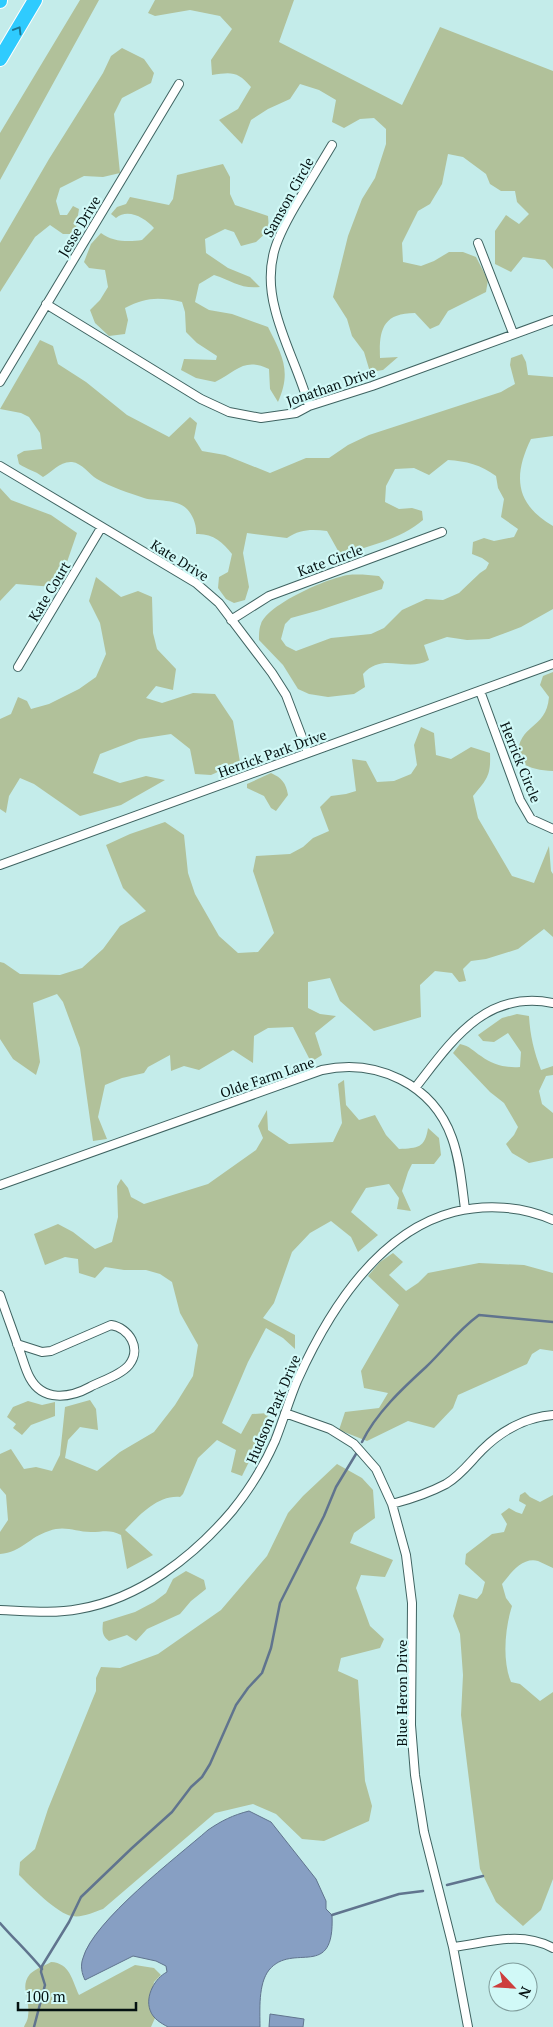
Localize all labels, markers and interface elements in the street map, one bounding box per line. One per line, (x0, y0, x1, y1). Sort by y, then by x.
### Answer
one-way arrow (11, 26, 21, 35)
street label: Samson Circle (258, 154, 318, 240)
street label: Jesse Drive (53, 192, 105, 260)
street label: Jonathan Drive (284, 362, 378, 410)
street label: Kate Drive (147, 535, 213, 585)
street label: Kate Circle (295, 539, 365, 581)
street label: Kate Court (24, 557, 75, 625)
street label: Herrick Circle (496, 719, 546, 805)
street label: Herrick Park Drive (215, 725, 329, 781)
street label: Olde Farm Lane (217, 1052, 317, 1102)
street label: Hudson Park Drive (242, 1352, 304, 1466)
street label: Blue Heron Drive (392, 1640, 411, 1746)
north arrow (488, 1962, 538, 2012)
scale bar (18, 1980, 135, 2012)
text: N (514, 1984, 536, 2002)
text: 100 m (25, 1986, 66, 2006)

